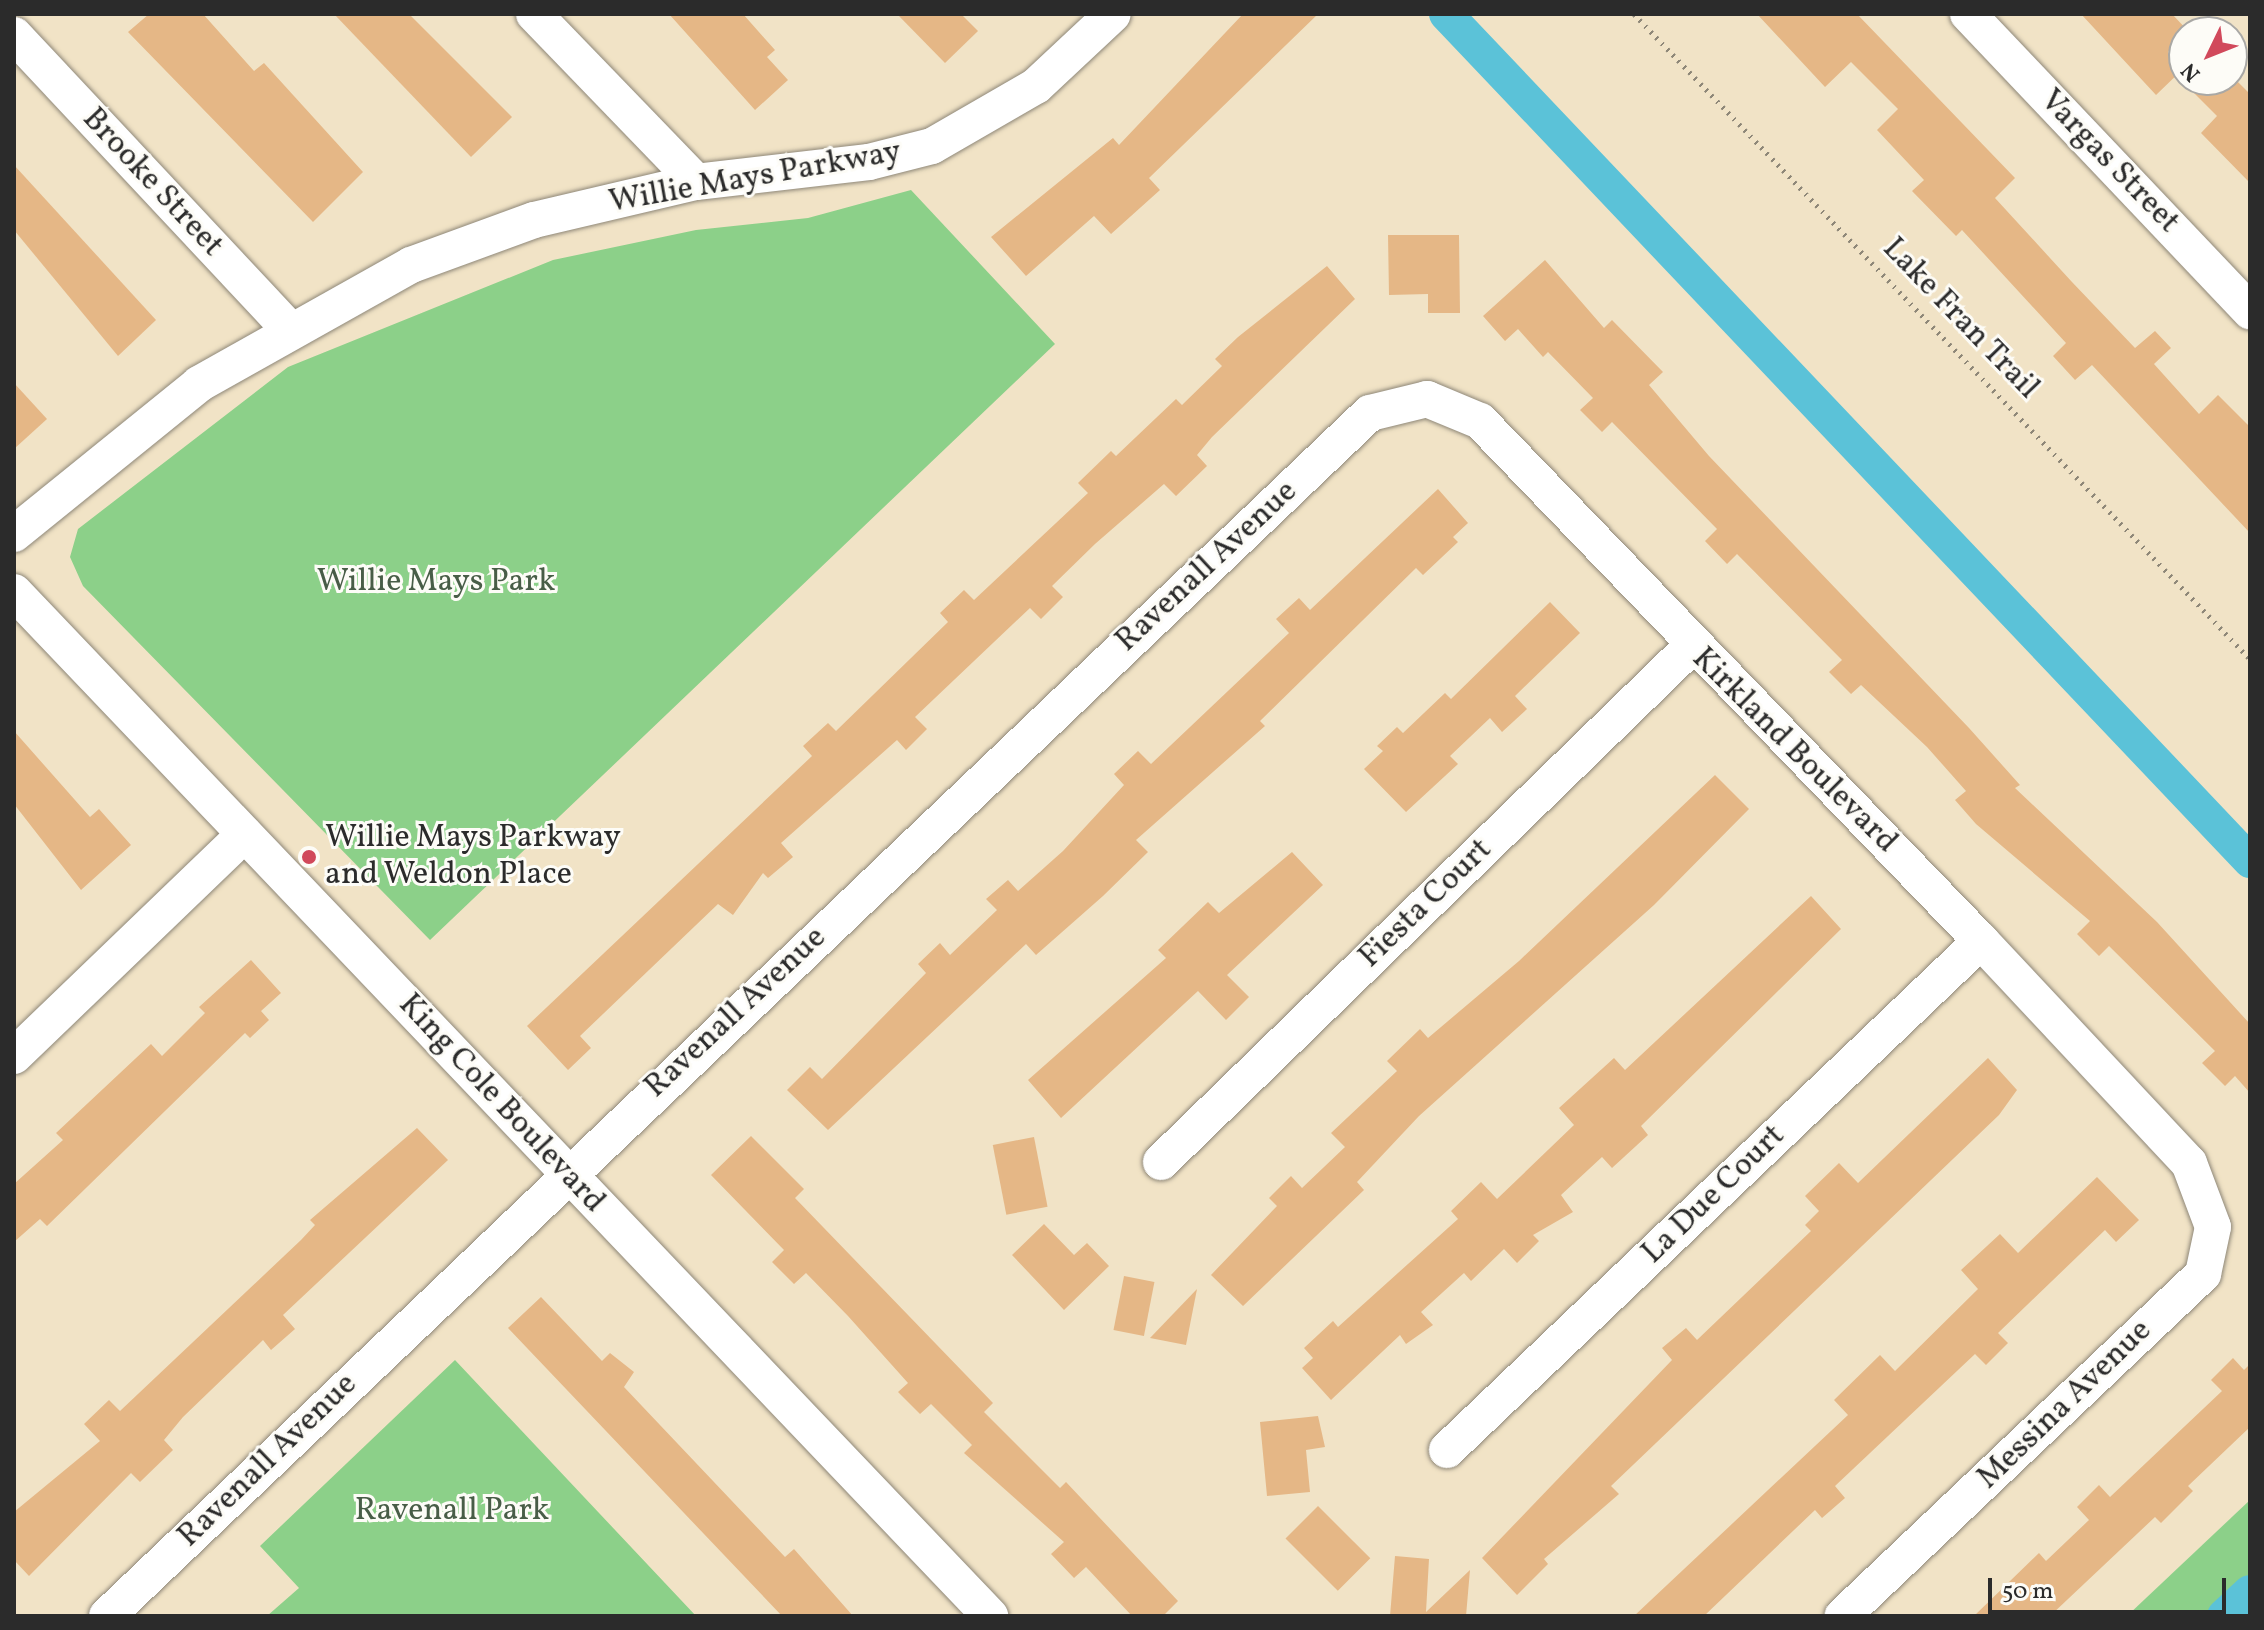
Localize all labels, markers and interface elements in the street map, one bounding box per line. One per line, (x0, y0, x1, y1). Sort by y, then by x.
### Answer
north arrow (2168, 16, 2248, 96)
text: N (2175, 55, 2208, 88)
street label: Vargas Street (2031, 82, 2187, 242)
street label: Brooke Street (73, 101, 231, 265)
street label: Willie Mays Parkway (606, 133, 904, 223)
street label: Lake Fran Trail (1873, 230, 2047, 408)
street label: Ravenall Avenue (1108, 473, 1306, 661)
park label: Willie Mays Park (317, 563, 555, 601)
street label: Kirkland Boulevard (1683, 640, 1905, 862)
place label: Willie Mays Parkway and Weldon Place (325, 820, 621, 895)
street label: Fiesta Court (1352, 831, 1500, 977)
marker: Willie Mays Parkway and Weldon Place (300, 848, 318, 866)
street label: Ravenall Avenue (637, 919, 835, 1107)
street label: King Cole Boulevard (390, 986, 612, 1222)
street label: La Due Court (1635, 1117, 1793, 1273)
street label: Messina Avenue (1970, 1312, 2160, 1498)
street label: Ravenall Avenue (171, 1366, 365, 1556)
park label: Ravenall Park (355, 1492, 549, 1530)
scale bar (1992, 1562, 2230, 1612)
text: 50 m (2002, 1575, 2054, 1609)

